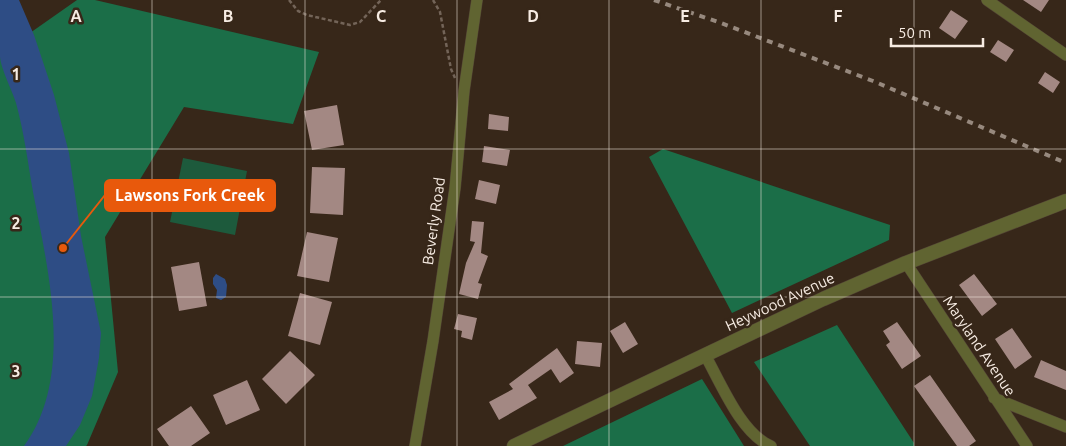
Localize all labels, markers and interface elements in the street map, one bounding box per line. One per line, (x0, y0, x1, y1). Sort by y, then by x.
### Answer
text: A (70, 7, 82, 25)
text: B (223, 7, 233, 25)
text: C (376, 7, 386, 25)
text: D (527, 7, 539, 25)
text: E (680, 7, 690, 25)
text: F (834, 7, 843, 25)
scale bar (891, 15, 984, 47)
text: 50 m (898, 24, 931, 41)
text: 1 (11, 65, 21, 83)
street label: Beverly Road (419, 176, 448, 266)
callout: Lawsons Fork Creek (105, 180, 275, 211)
text: Lawsons Fork Creek (115, 186, 265, 204)
text: 2 (11, 214, 21, 232)
street label: Heywood Avenue (723, 269, 837, 334)
street label: Maryland Avenue (940, 292, 1019, 399)
text: 3 (11, 362, 21, 380)

